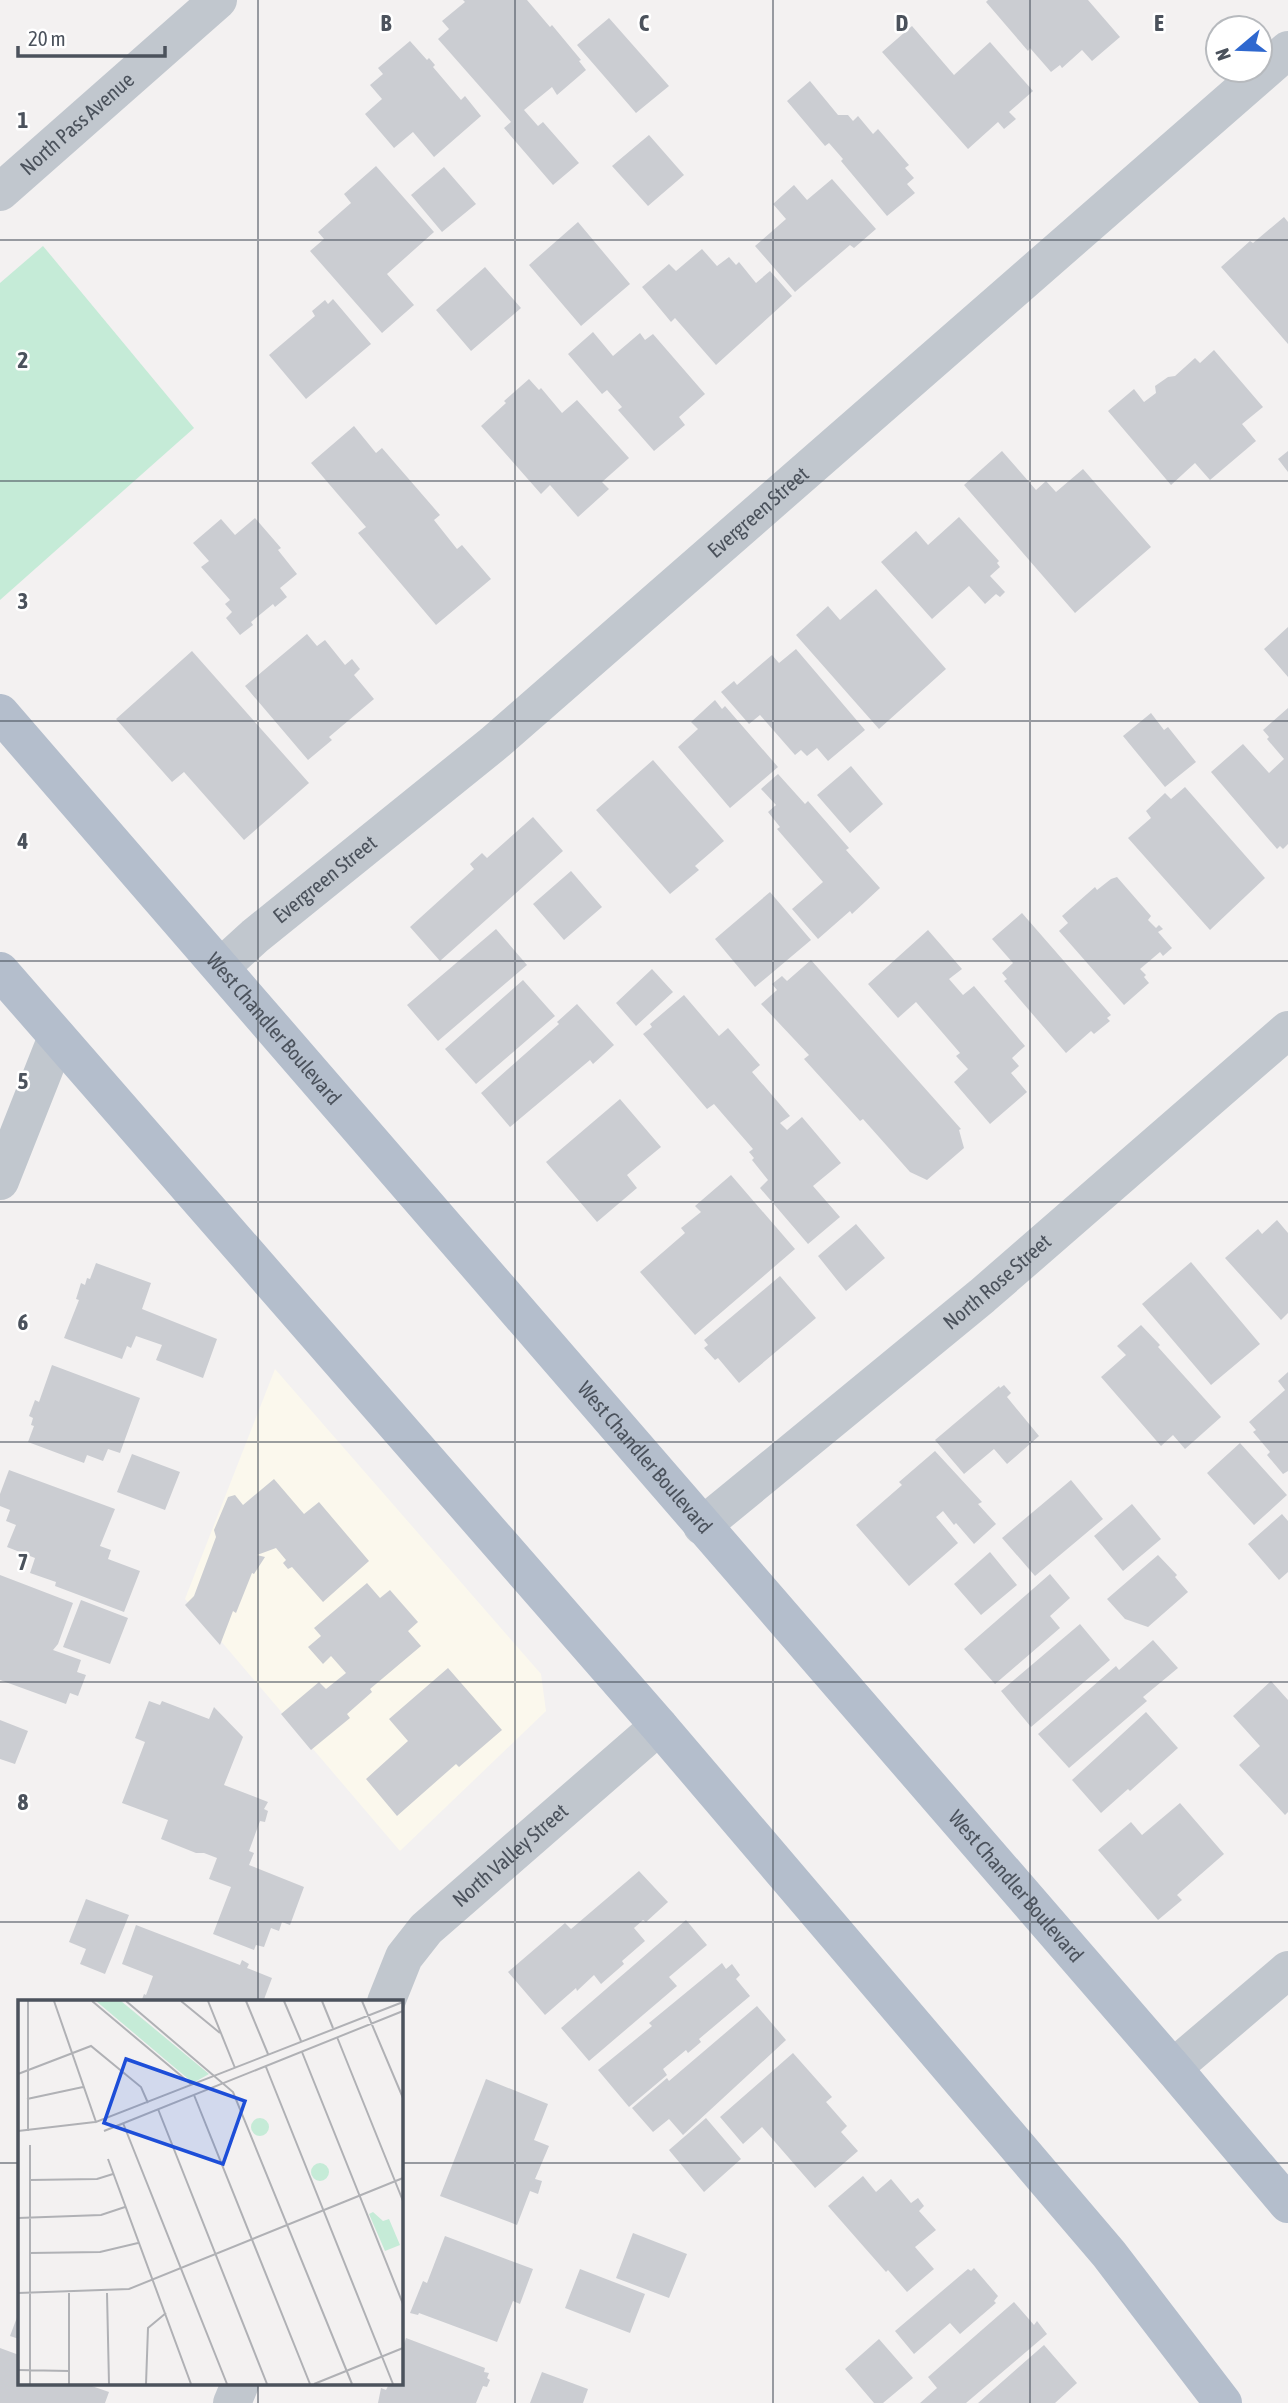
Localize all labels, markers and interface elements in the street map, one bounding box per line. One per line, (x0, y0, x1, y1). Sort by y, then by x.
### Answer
text: B (381, 10, 392, 36)
text: C (639, 10, 650, 36)
text: D (896, 10, 909, 36)
text: E (1154, 10, 1164, 36)
scale bar (18, 14, 164, 58)
north arrow (1204, 14, 1274, 84)
text: 20 m (28, 26, 66, 50)
text: N (1211, 46, 1235, 63)
street label: North Pass Avenue (15, 67, 138, 179)
text: 1 (18, 107, 29, 133)
text: 2 (18, 347, 28, 373)
street label: Evergreen Street (702, 461, 813, 562)
text: 3 (18, 588, 28, 614)
text: 4 (17, 828, 29, 854)
street label: Evergreen Street (268, 830, 381, 928)
street label: West Chandler Boulevard (202, 947, 347, 1109)
text: 5 (18, 1068, 29, 1094)
street label: North Rose Street (938, 1229, 1055, 1334)
text: 6 (18, 1309, 29, 1335)
street label: West Chandler Boulevard (573, 1376, 718, 1538)
text: 7 (18, 1549, 28, 1575)
text: 8 (18, 1789, 29, 1815)
street label: North Valley Street (447, 1798, 572, 1911)
street label: West Chandler Boulevard (944, 1805, 1089, 1967)
inset map (18, 2000, 402, 2386)

